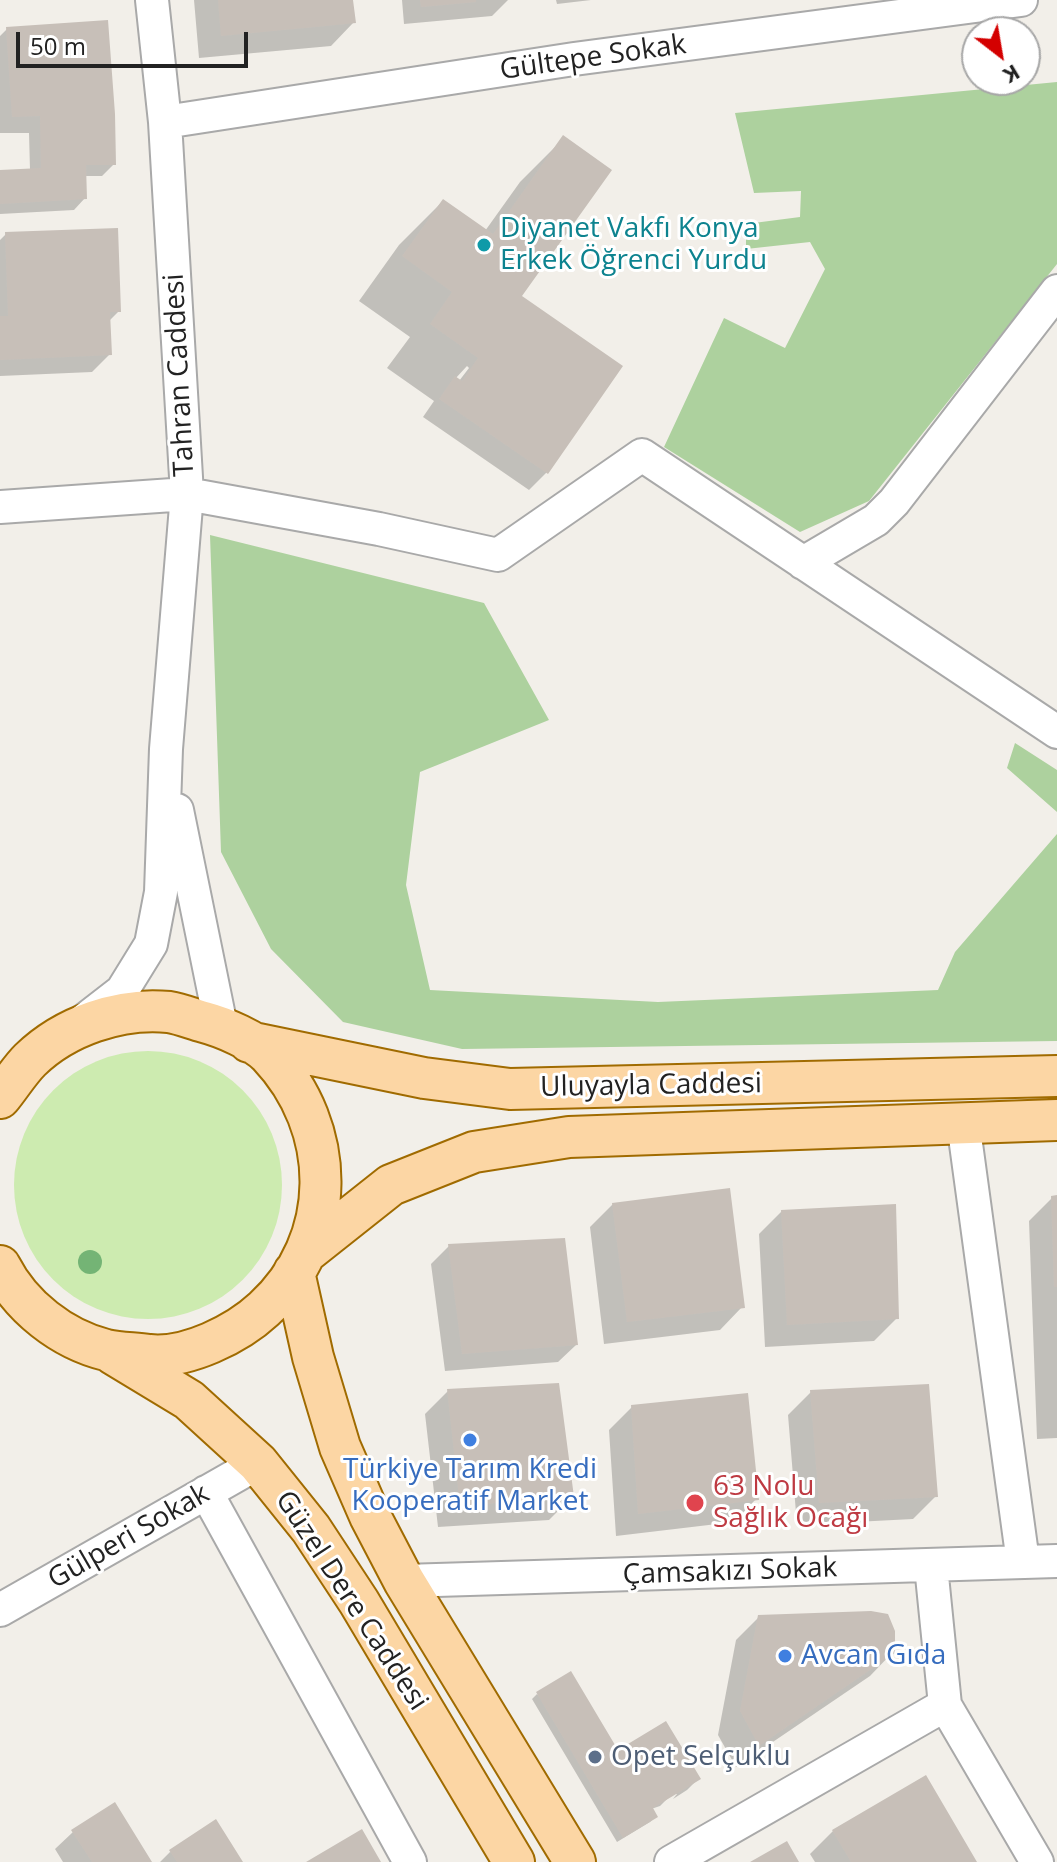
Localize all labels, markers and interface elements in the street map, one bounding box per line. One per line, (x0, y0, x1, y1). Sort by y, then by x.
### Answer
scale bar (20, 16, 252, 66)
north arrow (961, 16, 1041, 96)
street label: Gültepe Sokak (498, 28, 688, 88)
text: 50 m (30, 29, 86, 62)
text: K (998, 58, 1026, 91)
place label: Diyanet Vakfı Konya Erkek Öğrenci Yurdu (500, 212, 767, 278)
marker: Diyanet Vakfı Konya Erkek Öğrenci Yurdu (475, 236, 493, 254)
street label: Tahran Caddesi (158, 273, 202, 477)
street label: Uluyayla Caddesi (540, 1067, 762, 1105)
marker: Türkiye Tarım Kredi Kooperatif Market (461, 1431, 479, 1449)
place label: Türkiye Tarım Kredi Kooperatif Market (343, 1453, 597, 1519)
place label: 63 Nolu Sağlık Ocağı (713, 1470, 868, 1536)
street label: Gülperi Sokak (42, 1477, 216, 1597)
street label: Güzel Dere Caddesi (268, 1485, 434, 1717)
marker: 63 Nolu Sağlık Ocağı (684, 1492, 706, 1514)
street label: Çamsakızı Sokak (622, 1551, 838, 1593)
place label: Avcan Gıda (801, 1639, 946, 1673)
marker: Avcan Gıda (776, 1647, 794, 1665)
place label: Opet Selçuklu (611, 1740, 791, 1774)
marker: Opet Selçuklu (586, 1748, 604, 1766)

